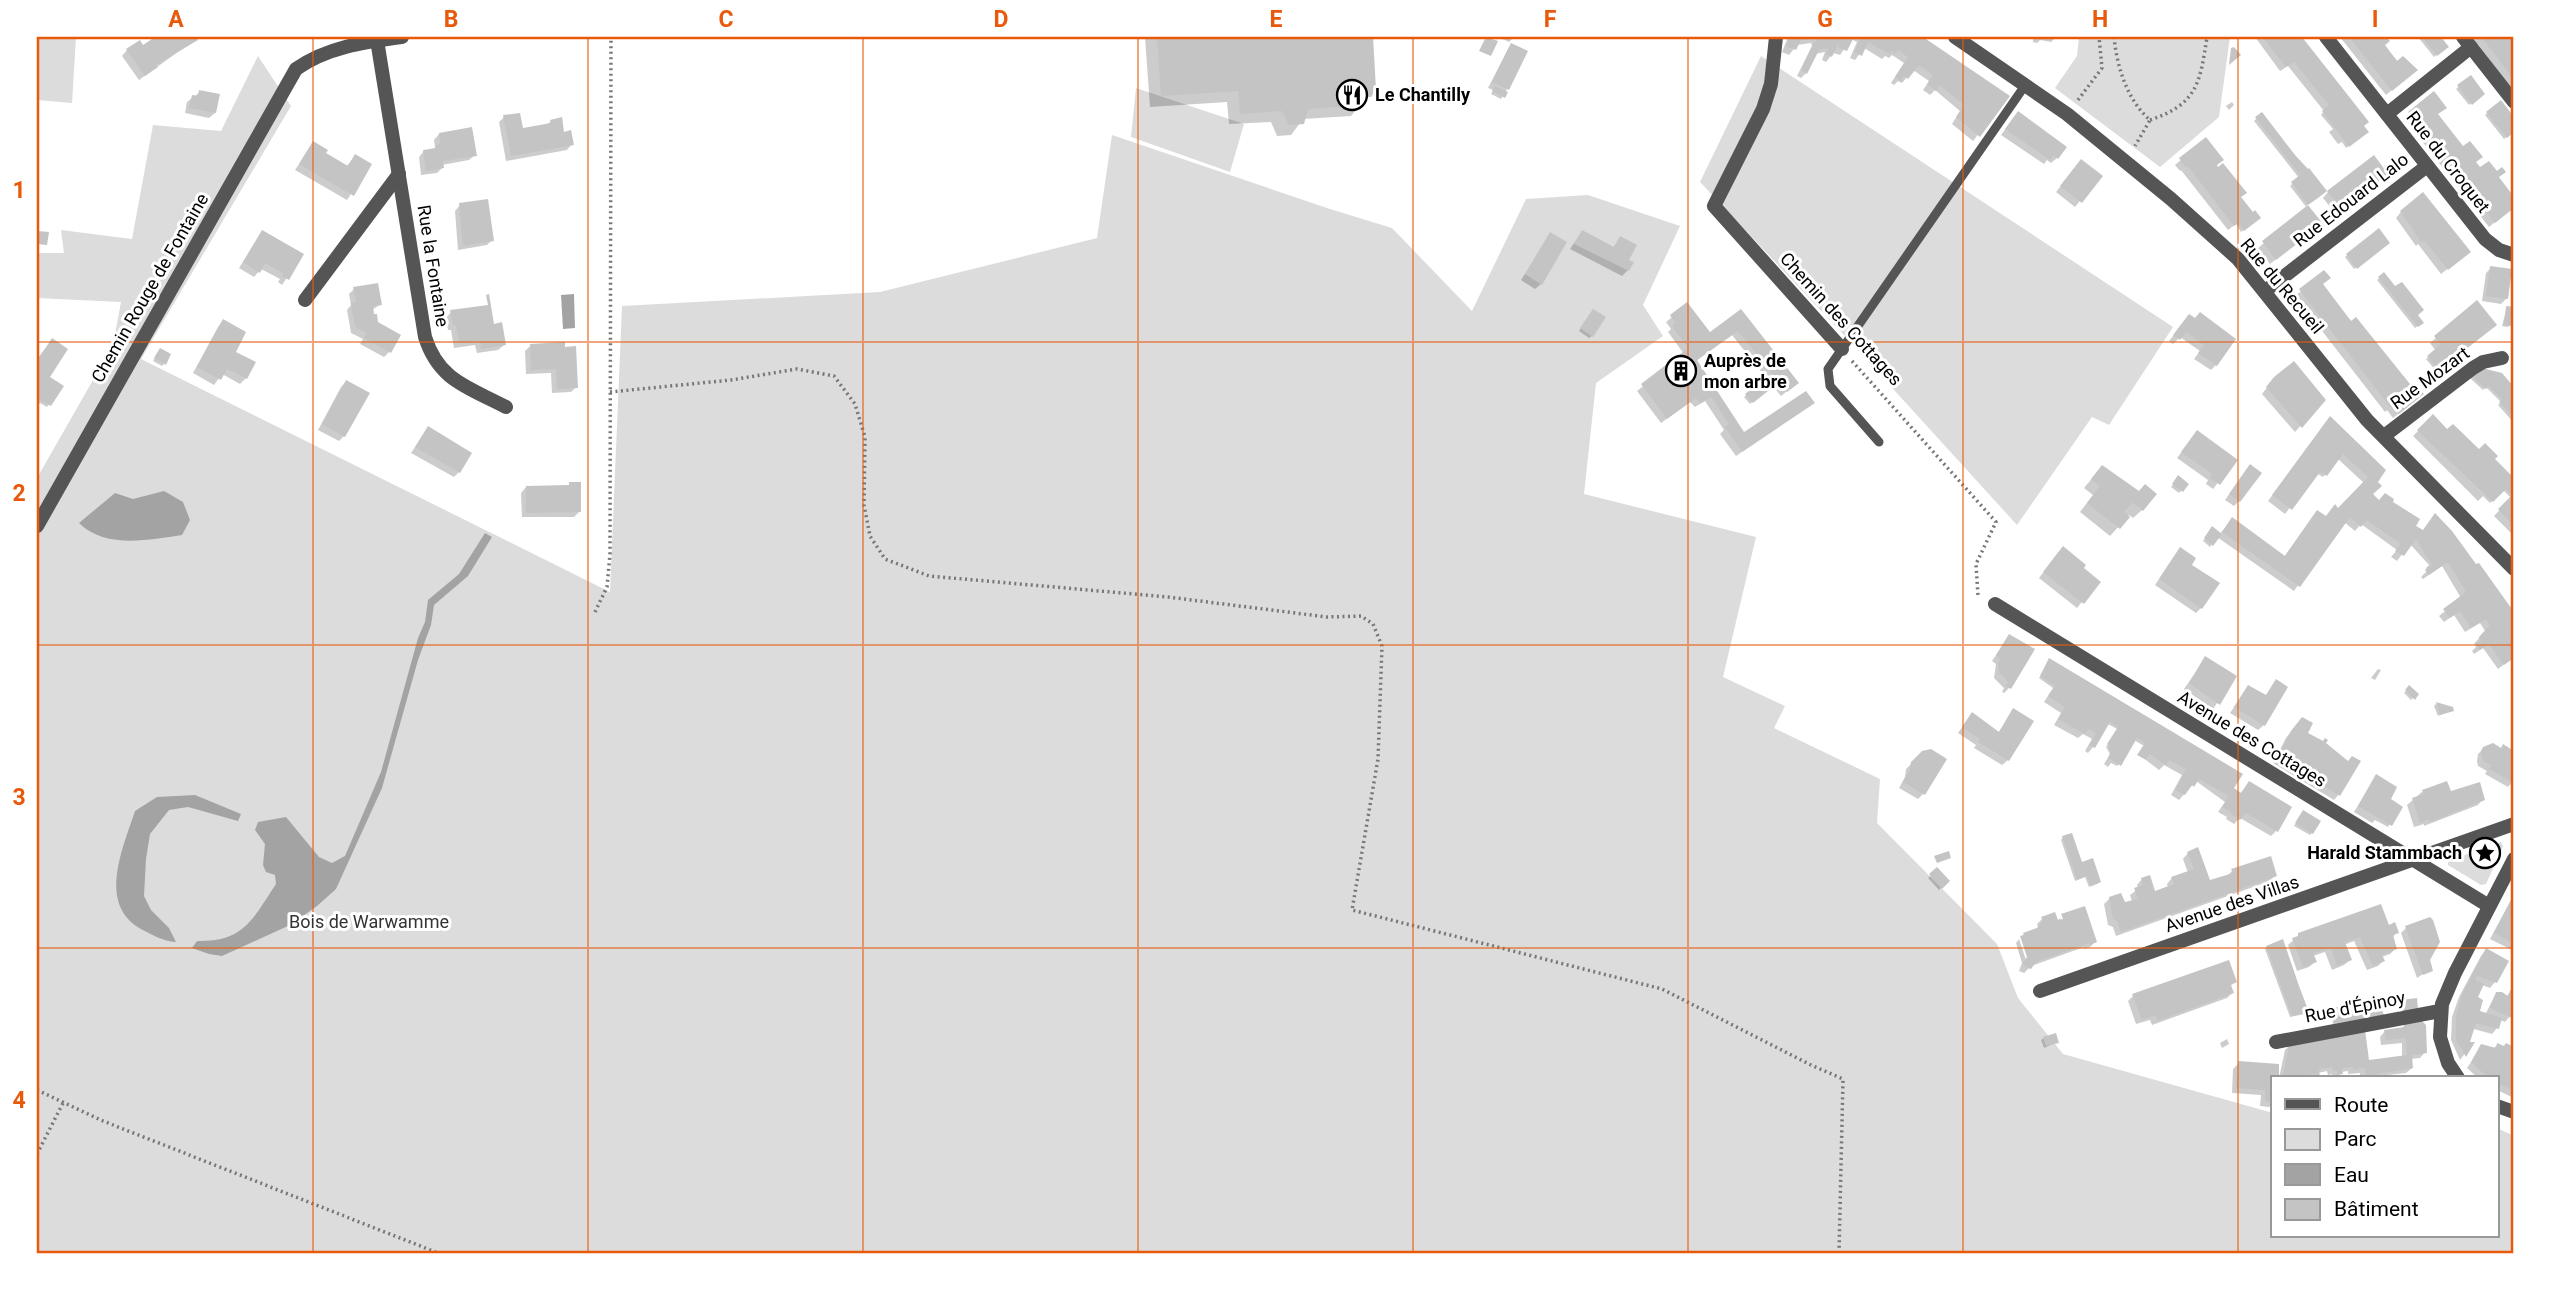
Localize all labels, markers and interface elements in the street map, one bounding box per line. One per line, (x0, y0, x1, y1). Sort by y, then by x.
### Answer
text: A (168, 6, 184, 33)
text: B (444, 6, 458, 33)
text: C (718, 6, 734, 33)
text: D (994, 6, 1008, 33)
text: E (1270, 6, 1283, 33)
text: F (1544, 6, 1557, 33)
text: G (1817, 6, 1833, 33)
text: H (2092, 6, 2108, 33)
text: I (2372, 6, 2378, 33)
restaurant icon: Le Chantilly (1335, 78, 1369, 112)
place label: Le Chantilly (1375, 84, 1471, 105)
street label: Rue du Croquet (2402, 107, 2495, 217)
street label: Rue Edouard Lalo (2289, 148, 2412, 251)
text: 1 (12, 177, 26, 204)
street label: Chemin Rouge de Fontaine (87, 189, 212, 386)
street label: Rue la Fontaine (413, 203, 453, 328)
street label: Rue du Recueil (2236, 234, 2328, 338)
street label: Chemin des Cottages (1776, 248, 1907, 389)
street label: Rue Mozart (2386, 342, 2473, 413)
place label: Auprès de mon arbre (1704, 350, 1787, 392)
building icon: Auprès de mon arbre (1664, 354, 1698, 388)
text: 2 (12, 480, 26, 507)
street label: Avenue des Cottages (2174, 686, 2330, 791)
text: 3 (12, 784, 26, 811)
place icon: Harald Stammbach (2468, 836, 2502, 870)
place label: Harald Stammbach (2307, 842, 2462, 863)
street label: Avenue des Villas (2162, 871, 2302, 936)
park label: Bois de Warwamme (289, 911, 449, 932)
street label: Rue d'Épinoy (2303, 986, 2407, 1027)
legend (2271, 1076, 2498, 1238)
text: 4 (12, 1087, 26, 1114)
text: Route (2334, 1093, 2389, 1117)
text: Parc (2334, 1127, 2376, 1151)
text: Eau (2334, 1163, 2369, 1187)
text: Bâtiment (2334, 1197, 2419, 1221)

